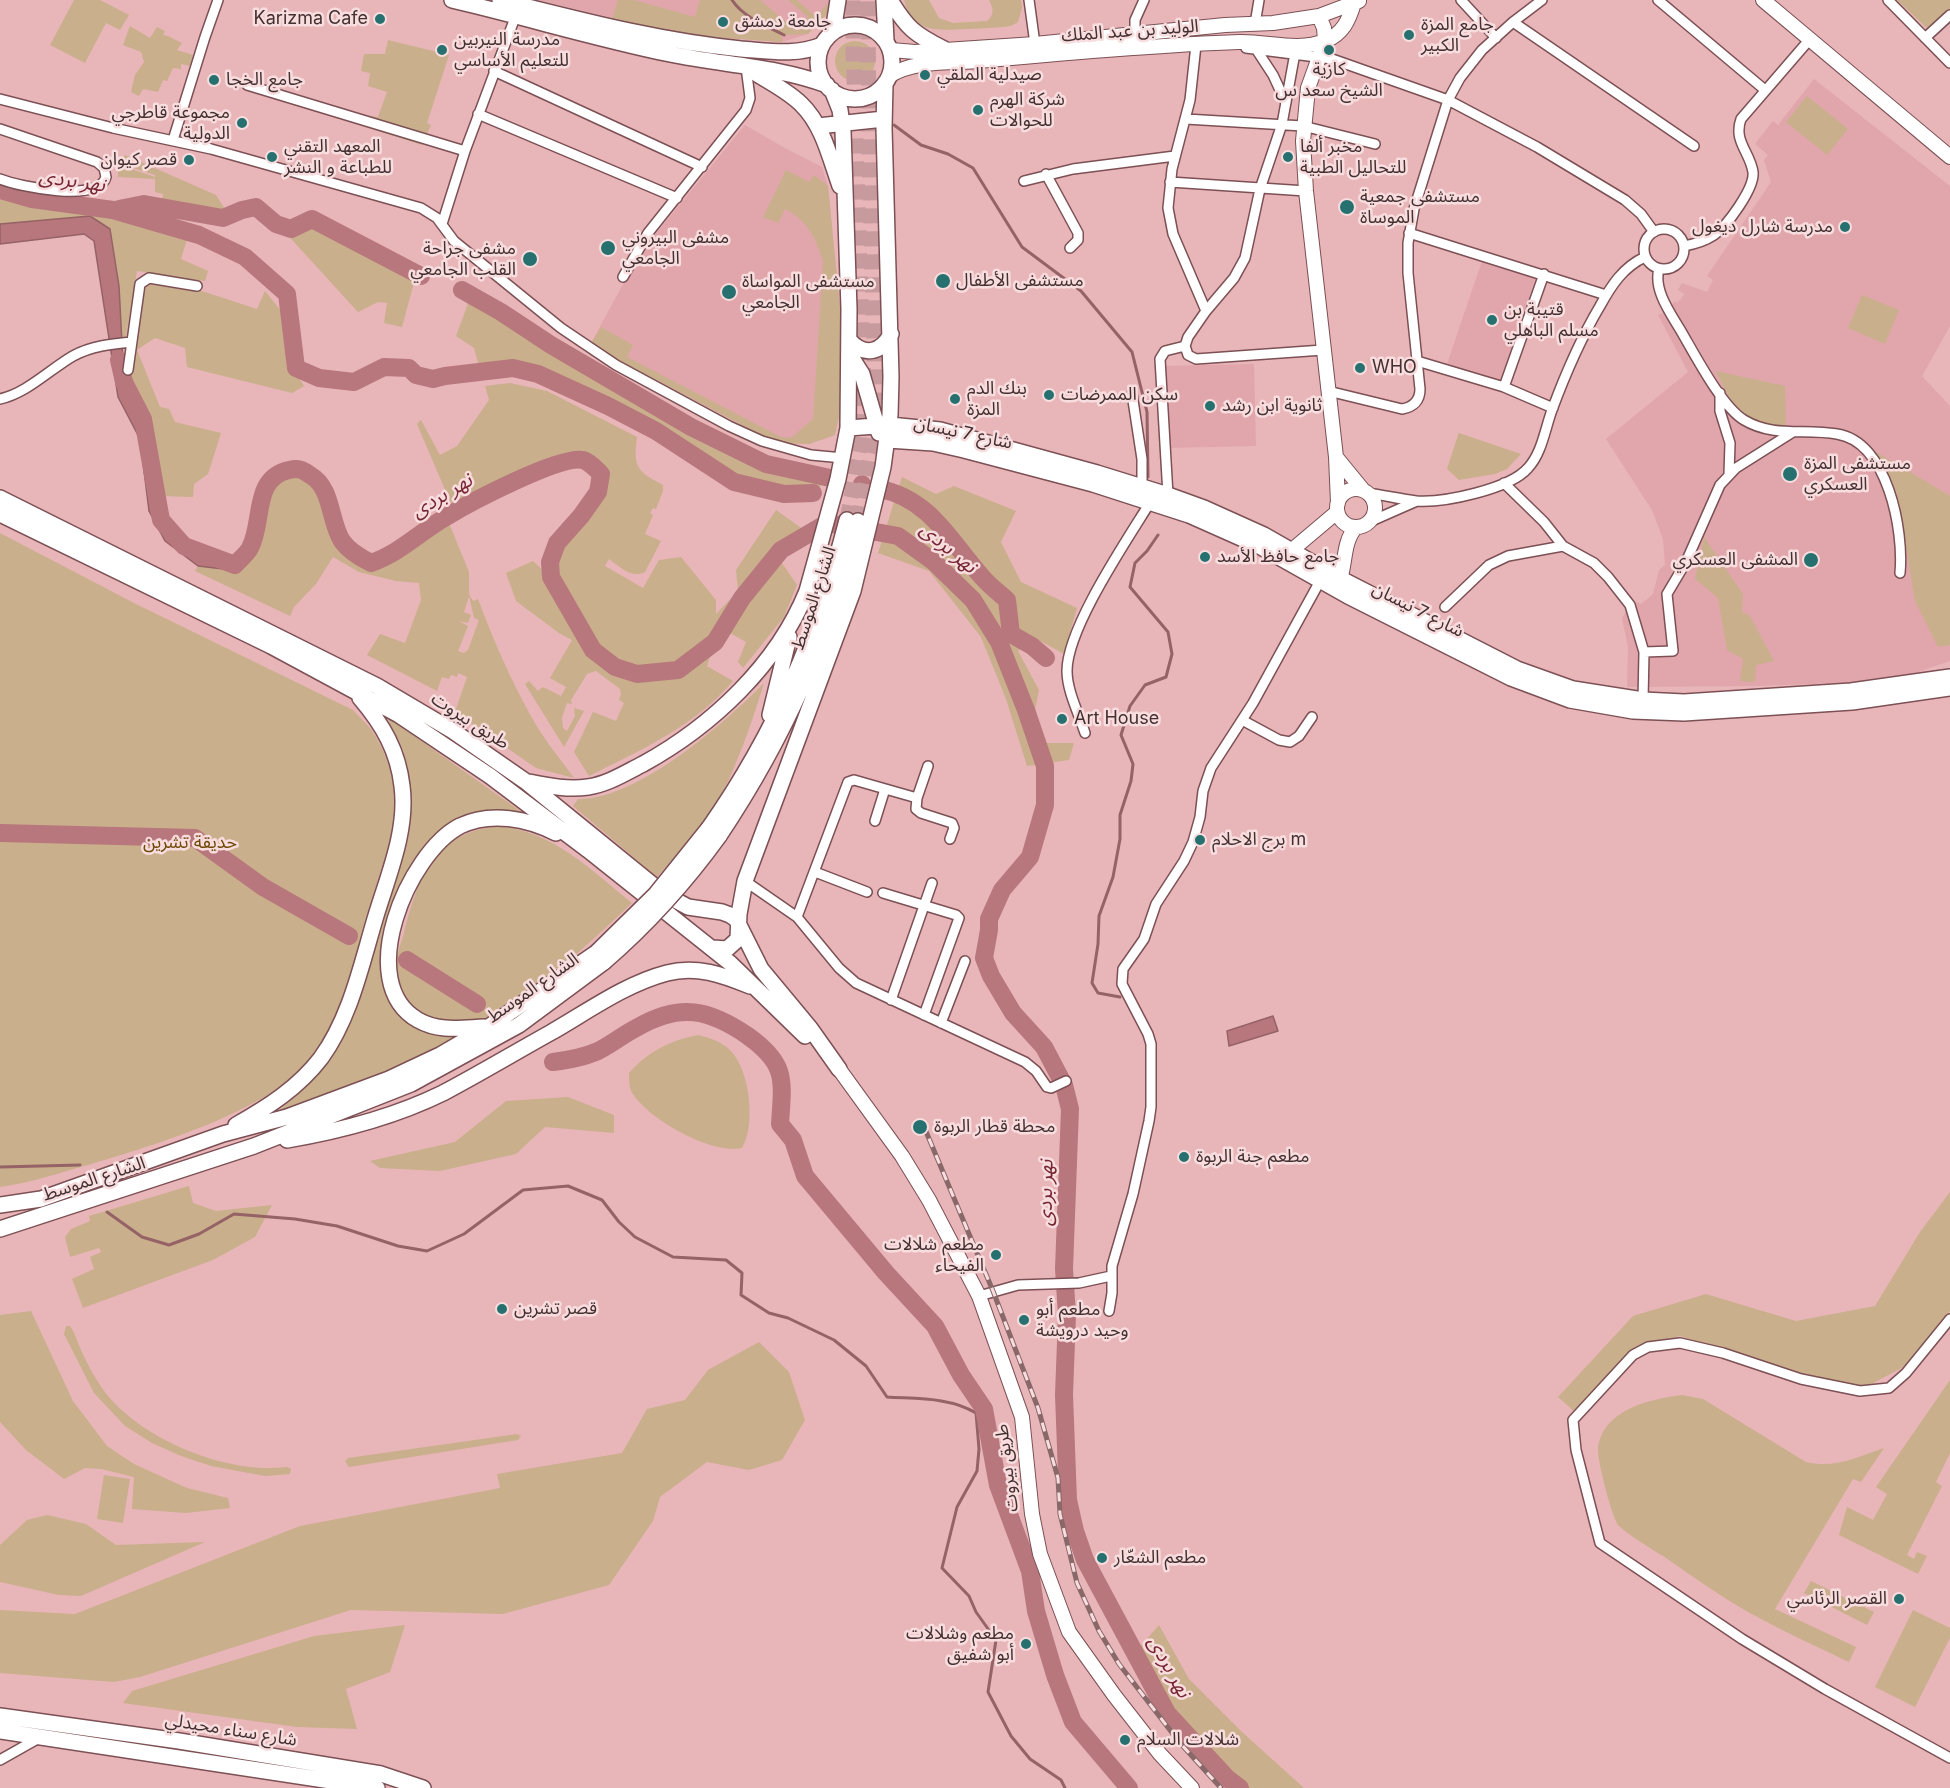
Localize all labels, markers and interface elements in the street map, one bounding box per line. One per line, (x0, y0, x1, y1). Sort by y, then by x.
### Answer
place label: Karizma Cafe (254, 8, 368, 30)
place label: جامعة دمشق (735, 11, 831, 33)
marker: Karizma Cafe (373, 12, 387, 26)
place label: جامع المزة الكبير (1421, 14, 1494, 57)
marker: جامعة دمشق (716, 15, 730, 29)
street label: الوليد بن عبد الملك (1061, 15, 1199, 47)
marker: جامع المزة الكبير (1402, 28, 1416, 42)
place label: مدرسة النيربين للتعليم الأساسي (454, 29, 569, 72)
marker: مدرسة النيربين للتعليم الأساسي (435, 43, 449, 57)
marker: كازية الشيخ سعد س (1322, 43, 1336, 57)
place label: كازية الشيخ سعد س (1275, 59, 1383, 101)
place label: صيدلية الملقي (937, 64, 1042, 86)
marker: صيدلية الملقي (918, 68, 932, 82)
place label: جامع الخجا (226, 69, 303, 91)
marker: جامع الخجا (207, 73, 221, 87)
place label: شركة الهرم للحوالات (990, 89, 1065, 132)
place label: مجموعة قاطرجي الدولية (112, 102, 230, 144)
marker: شركة الهرم للحوالات (971, 103, 985, 117)
marker: مجموعة قاطرجي الدولية (235, 116, 249, 130)
place label: المعهد التقني للطباعة و النشر (284, 136, 392, 178)
place label: مخبر ألفا للتحاليل الطبية (1300, 136, 1406, 178)
place label: قصر كيوان (100, 149, 177, 171)
marker: المعهد التقني للطباعة و النشر (265, 150, 279, 164)
marker: مخبر ألفا للتحاليل الطبية (1281, 150, 1295, 164)
marker: قصر كيوان (182, 153, 196, 167)
water label: نهر بردى (37, 164, 107, 198)
place label: مستشفى جمعية الموساة (1360, 186, 1480, 228)
marker: مستشفى جمعية الموساة (1338, 198, 1356, 216)
place label: مدرسة شارل ديغول (1692, 216, 1833, 238)
marker: مدرسة شارل ديغول (1838, 220, 1852, 234)
place label: مشفى البيروني الجامعي (622, 227, 729, 270)
place label: مشفى جراحة القلب الجامعي (410, 238, 516, 280)
marker: مشفى البيروني الجامعي (599, 239, 617, 257)
marker: مشفى جراحة القلب الجامعي (521, 250, 539, 268)
place label: مستشفى الأطفال (956, 270, 1084, 292)
place label: مستشفى المواساة الجامعي (742, 271, 875, 314)
marker: مستشفى الأطفال (934, 272, 952, 290)
marker: مستشفى المواساة الجامعي (720, 283, 738, 301)
place label: قتيبة بن مسلم الباهلي (1504, 299, 1599, 342)
marker: قتيبة بن مسلم الباهلي (1485, 313, 1499, 327)
place label: WHO (1372, 357, 1417, 379)
marker: WHO (1353, 361, 1367, 375)
place label: بنك الدم المزة (967, 378, 1027, 420)
place label: سكن الممرضات (1061, 384, 1178, 406)
marker: سكن الممرضات (1042, 388, 1056, 402)
marker: بنك الدم المزة (948, 392, 962, 406)
place label: ثانوية ابن رشد (1222, 395, 1322, 417)
marker: ثانوية ابن رشد (1203, 399, 1217, 413)
street label: شارع 7 نيسان (912, 412, 1014, 454)
place label: مستشفى المزة العسكري (1804, 453, 1911, 496)
marker: مستشفى المزة العسكري (1781, 465, 1799, 483)
water label: نهر بردى (407, 469, 477, 523)
water label: نهر بردى (915, 517, 981, 579)
street label: الشارع الموسط (787, 544, 841, 652)
place label: جامع حافظ الأسد (1217, 546, 1339, 568)
place label: المشفى العسكري (1673, 549, 1798, 571)
marker: جامع حافظ الأسد (1198, 550, 1212, 564)
marker: المشفى العسكري (1802, 551, 1820, 569)
street label: شارع 7 نيسان (1369, 578, 1467, 642)
street label: طريق بيروت (427, 688, 513, 754)
place label: Art House (1074, 708, 1159, 730)
marker: Art House (1055, 712, 1069, 726)
place label: برج الاحلام m (1212, 829, 1306, 851)
park label: حديقة تشرين (143, 832, 237, 854)
marker: برج الاحلام m (1193, 833, 1207, 847)
street label: الشارع الموسط (483, 948, 583, 1028)
place label: محطة قطار الربوة (934, 1116, 1055, 1138)
marker: محطة قطار الربوة (911, 1118, 929, 1136)
place label: مطعم جنة الربوة (1196, 1146, 1310, 1168)
marker: مطعم جنة الربوة (1177, 1150, 1191, 1164)
street label: الشارع الموسط (40, 1152, 148, 1206)
water label: نهر بردى (1033, 1160, 1059, 1226)
place label: مطعم شلالات الفيحاء (884, 1234, 984, 1276)
marker: مطعم شلالات الفيحاء (989, 1248, 1003, 1262)
place label: قصر تشرين (514, 1298, 597, 1320)
place label: مطعم أبو وحيد درويشة (1036, 1299, 1129, 1342)
marker: قصر تشرين (495, 1302, 509, 1316)
marker: مطعم أبو وحيد درويشة (1017, 1313, 1031, 1327)
street label: طريق بيروت (991, 1423, 1023, 1513)
place label: مطعم الشعّار (1114, 1547, 1206, 1569)
marker: مطعم الشعّار (1095, 1551, 1109, 1565)
place label: القصر الرئاسي (1787, 1588, 1887, 1610)
marker: القصر الرئاسي (1892, 1592, 1906, 1606)
place label: مطعم وشلالات أبو شفيق (906, 1623, 1014, 1666)
water label: نهر بردى (1142, 1632, 1196, 1702)
marker: مطعم وشلالات أبو شفيق (1019, 1637, 1033, 1651)
street label: شارع سناء محيدلي (163, 1709, 299, 1751)
place label: شلالات السلام (1137, 1729, 1239, 1751)
marker: شلالات السلام (1118, 1733, 1132, 1747)

